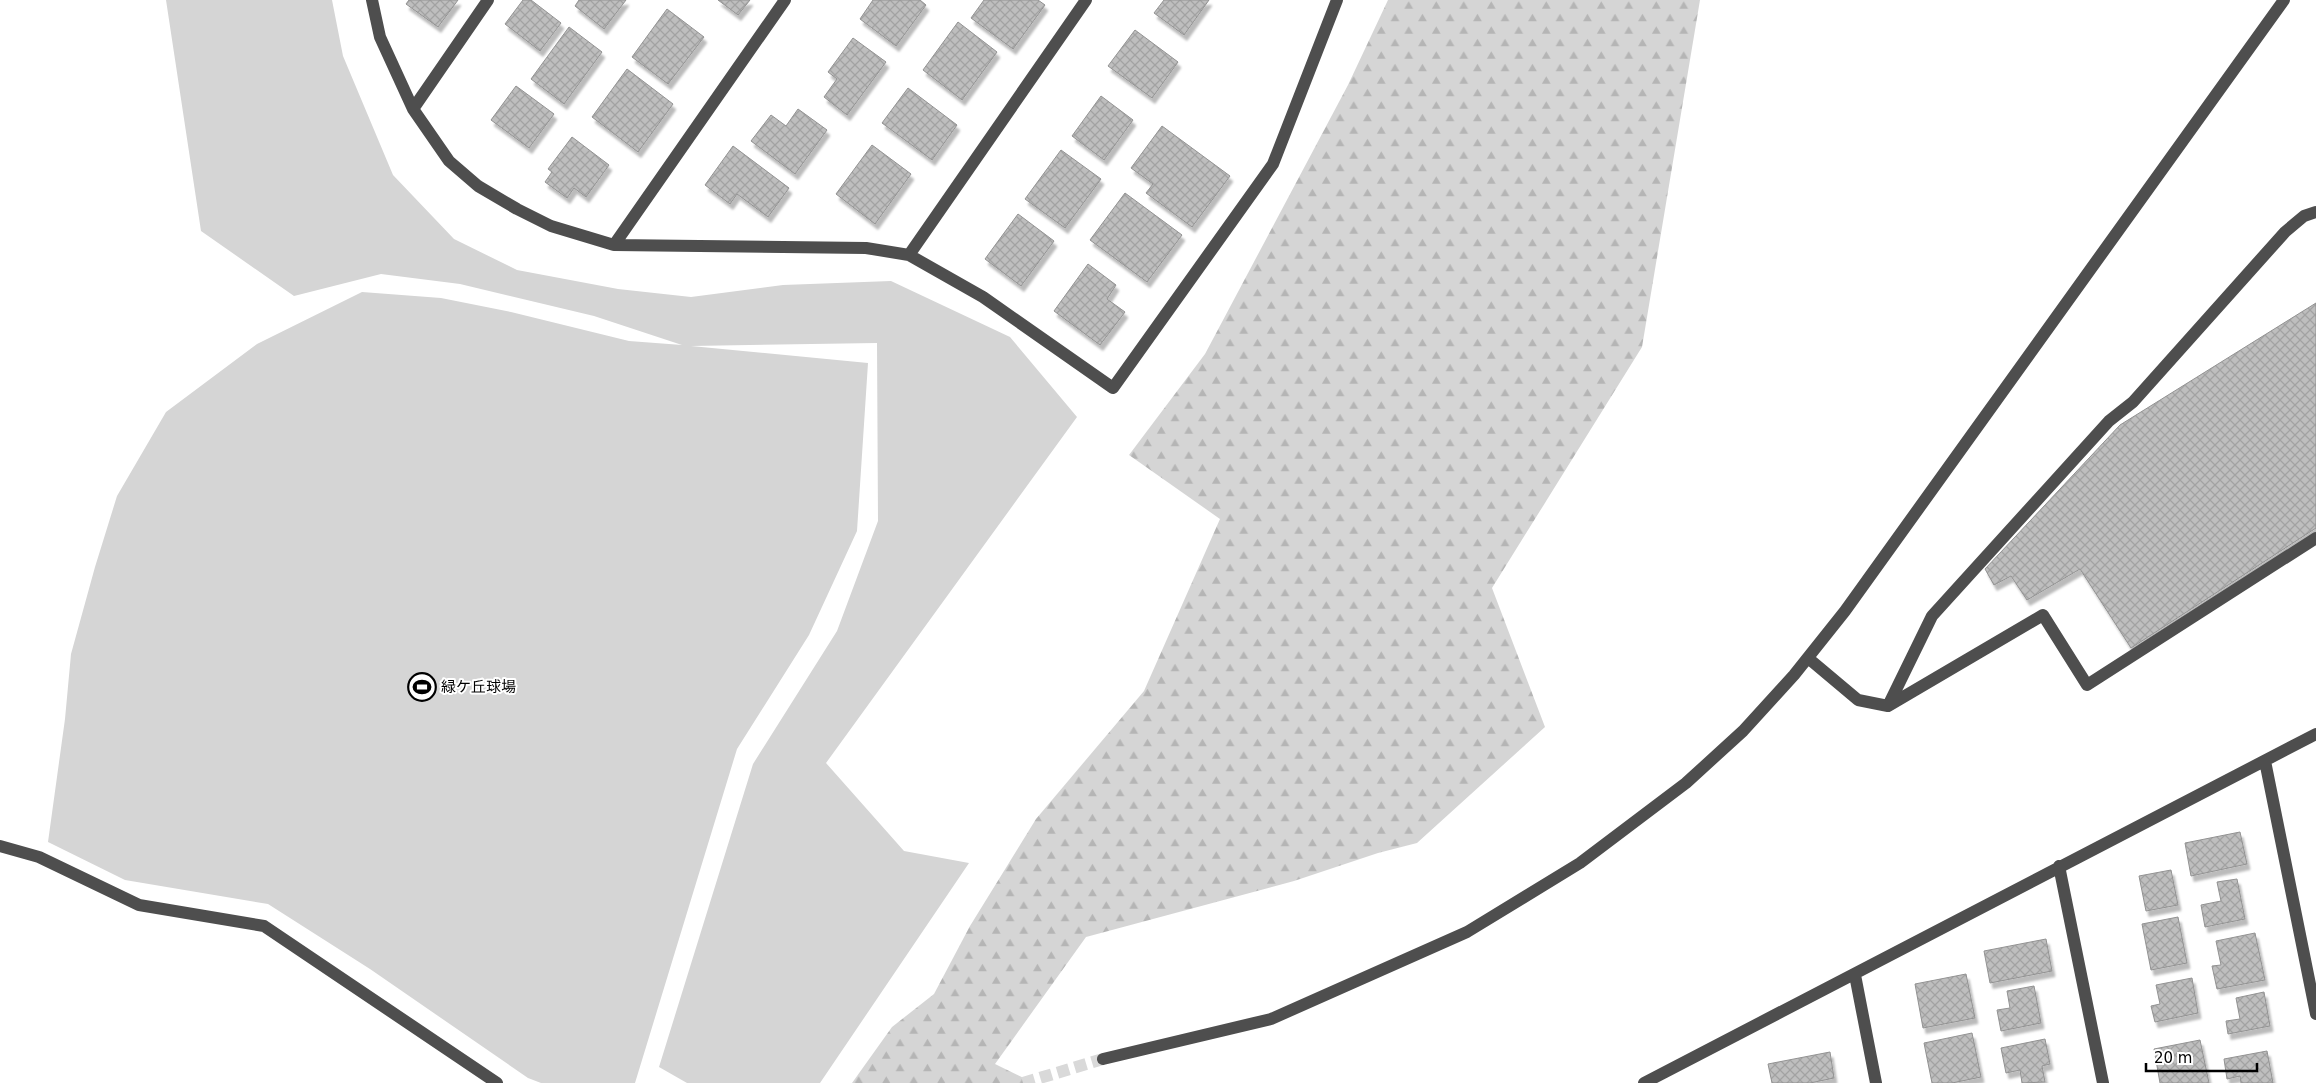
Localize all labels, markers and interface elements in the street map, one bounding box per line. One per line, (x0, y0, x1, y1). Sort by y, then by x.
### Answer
sports icon: 緑ケ丘球場 (407, 672, 437, 702)
place label: 緑ケ丘球場 (441, 678, 516, 696)
scale bar (2146, 1040, 2257, 1072)
text: 20 m (2154, 1049, 2192, 1067)

